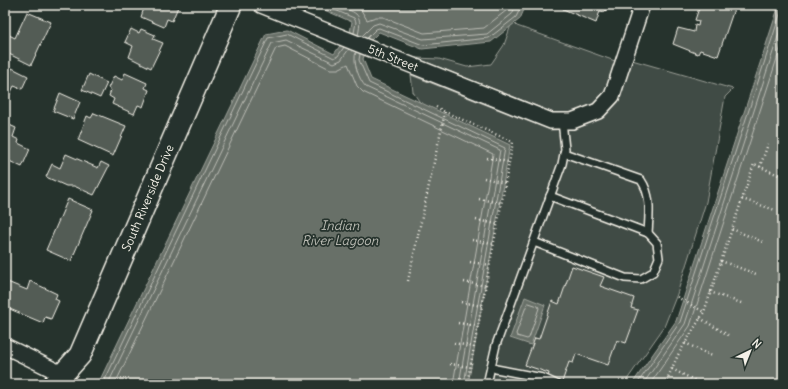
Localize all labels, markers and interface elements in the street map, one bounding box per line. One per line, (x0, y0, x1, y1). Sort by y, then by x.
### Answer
street label: 5th Street (366, 41, 420, 74)
street label: South Riverside Drive (118, 142, 177, 253)
water label: Indian River Lagoon (302, 217, 379, 249)
north arrow (730, 331, 770, 371)
text: N (749, 336, 764, 351)

